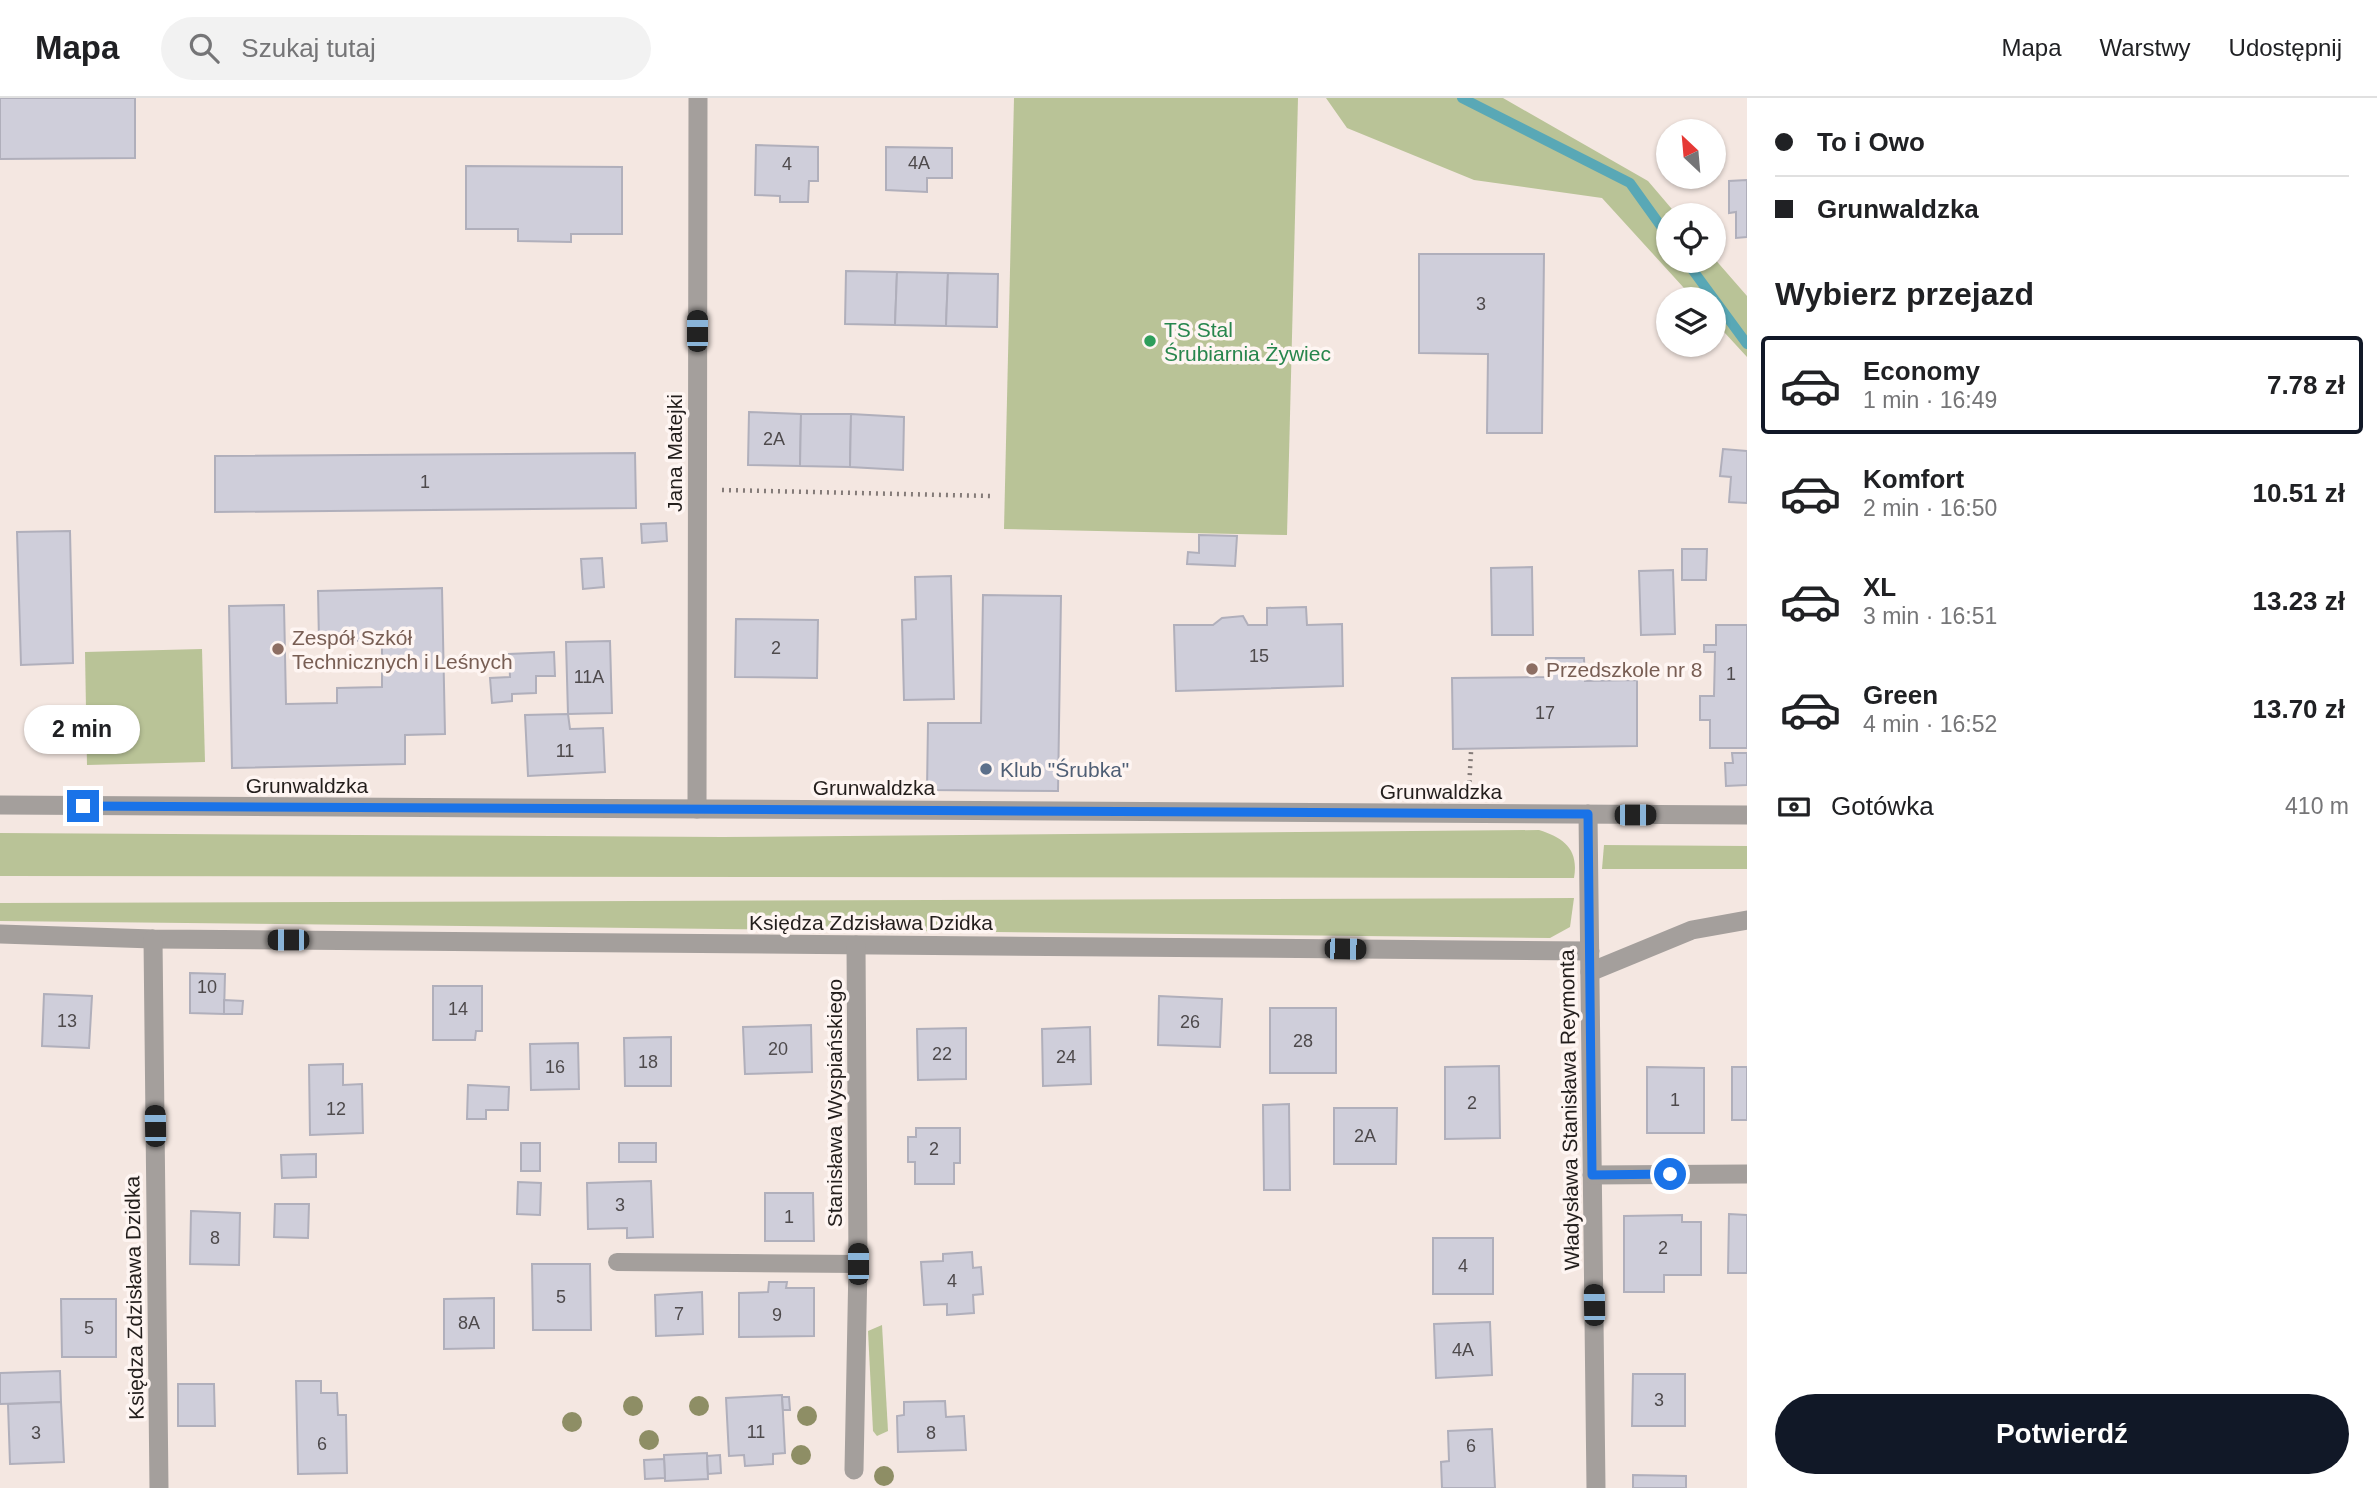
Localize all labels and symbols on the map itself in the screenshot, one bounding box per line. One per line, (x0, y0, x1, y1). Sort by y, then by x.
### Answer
north arrow (1656, 119, 1726, 189)
house number: 4A (908, 153, 930, 173)
house number: 4 (782, 154, 792, 174)
house number: 3 (1476, 294, 1486, 314)
car (687, 310, 708, 352)
place label: TS Stal Śrubiarnia Żywiec (1164, 318, 1331, 365)
marker: TS Stal Śrubiarnia Żywiec (1142, 333, 1158, 349)
street label: Jana Matejki (663, 394, 686, 512)
house number: 2A (763, 429, 785, 449)
house number: 1 (420, 472, 430, 492)
place label: Zespół Szkół Technicznych i Leśnych (292, 626, 513, 673)
house number: 2 (771, 638, 781, 658)
marker: Zespół Szkół Technicznych i Leśnych (270, 641, 286, 657)
house number: 15 (1249, 646, 1269, 666)
place label: Przedszkole nr 8 (1546, 658, 1702, 681)
marker: Przedszkole nr 8 (1524, 661, 1540, 677)
house number: 1 (1726, 664, 1736, 684)
house number: 11A (574, 667, 604, 687)
house number: 17 (1535, 703, 1555, 723)
callout: 2 min (25, 704, 141, 754)
house number: 11 (556, 741, 574, 761)
place label: Klub "Śrubka" (1000, 758, 1129, 781)
marker: Klub "Śrubka" (978, 761, 994, 777)
street label: Grunwaldzka (246, 774, 369, 797)
street label: Grunwaldzka (813, 776, 936, 799)
street label: Grunwaldzka (1380, 780, 1503, 803)
route end (67, 790, 99, 822)
car (1615, 805, 1657, 826)
street label: Księdza Zdzisława Dzidka (749, 911, 993, 934)
car (268, 930, 310, 951)
car (1324, 938, 1367, 960)
street label: Władysława Stanisława Reymonta (1555, 949, 1583, 1271)
house number: 10 (197, 977, 217, 997)
street label: Stanisława Wyspiańskiego (823, 979, 846, 1227)
house number: 14 (448, 999, 468, 1019)
house number: 13 (57, 1011, 77, 1031)
house number: 26 (1180, 1012, 1200, 1032)
house number: 28 (1293, 1031, 1313, 1051)
house number: 20 (768, 1039, 788, 1059)
house number: 22 (932, 1044, 952, 1064)
house number: 24 (1056, 1047, 1076, 1067)
house number: 18 (638, 1052, 658, 1072)
house number: 16 (545, 1057, 565, 1077)
house number: 1 (1670, 1090, 1680, 1110)
house number: 2 (1467, 1093, 1477, 1113)
house number: 12 (326, 1099, 346, 1119)
car (145, 1105, 166, 1147)
house number: 2A (1354, 1126, 1376, 1146)
house number: 2 (929, 1139, 939, 1159)
route start (1654, 1158, 1686, 1190)
street label: Księdza Zdzisława Dzidka (120, 1176, 148, 1420)
house number: 3 (615, 1195, 625, 1215)
house number: 1 (784, 1207, 794, 1227)
house number: 8 (210, 1228, 220, 1248)
house number: 2 (1658, 1238, 1668, 1258)
car (848, 1243, 869, 1285)
house number: 4 (1458, 1256, 1468, 1276)
house number: 4 (947, 1271, 957, 1291)
car (1584, 1284, 1605, 1326)
house number: 5 (556, 1287, 566, 1307)
house number: 7 (674, 1304, 684, 1324)
house number: 9 (772, 1305, 782, 1325)
house number: 8A (458, 1313, 480, 1333)
house number: 5 (84, 1318, 94, 1338)
house number: 4A (1452, 1340, 1474, 1360)
house number: 3 (1654, 1390, 1664, 1410)
house number: 11 (747, 1422, 765, 1442)
house number: 3 (31, 1423, 41, 1443)
house number: 8 (926, 1423, 936, 1443)
house number: 6 (317, 1434, 327, 1454)
house number: 6 (1466, 1436, 1476, 1456)

